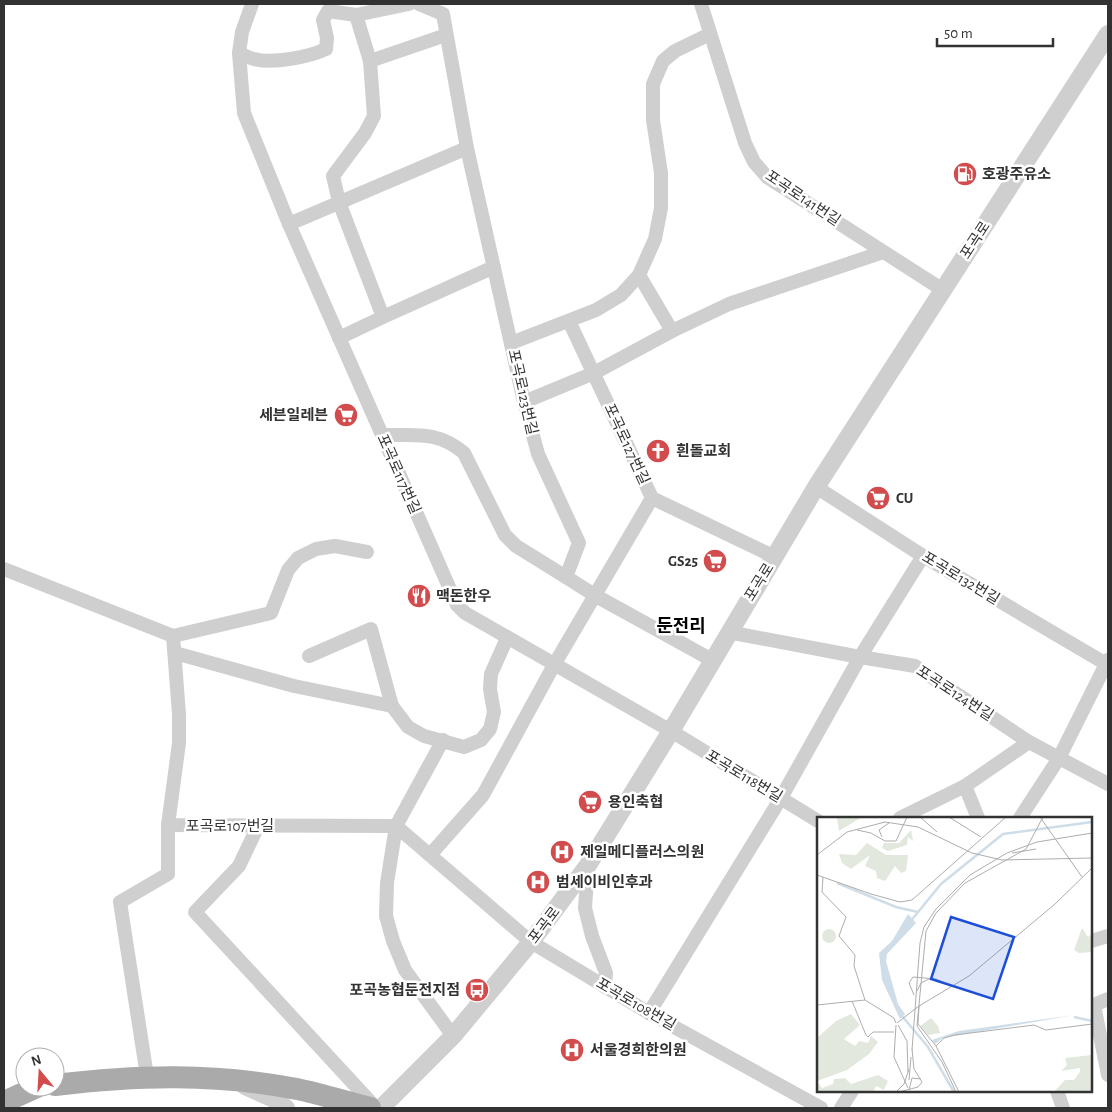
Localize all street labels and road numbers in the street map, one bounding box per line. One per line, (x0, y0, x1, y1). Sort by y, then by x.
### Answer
street label: 포곡로141번길 (763, 167, 843, 229)
street label: 포곡로 (958, 219, 993, 262)
street label: 포곡로123번길 (505, 348, 541, 436)
street label: 포곡로127번길 (601, 401, 653, 487)
street label: 포곡로117번길 (374, 432, 424, 516)
street label: 포곡로132번길 (920, 549, 1002, 607)
street label: 포곡로 (742, 561, 777, 604)
street label: 포곡로124번길 (914, 662, 996, 724)
street label: 포곡로118번길 (703, 747, 785, 805)
street label: 포곡로107번길 (186, 818, 274, 834)
street label: 포곡로 (526, 904, 563, 946)
street label: 포곡로108번길 (593, 975, 679, 1033)

